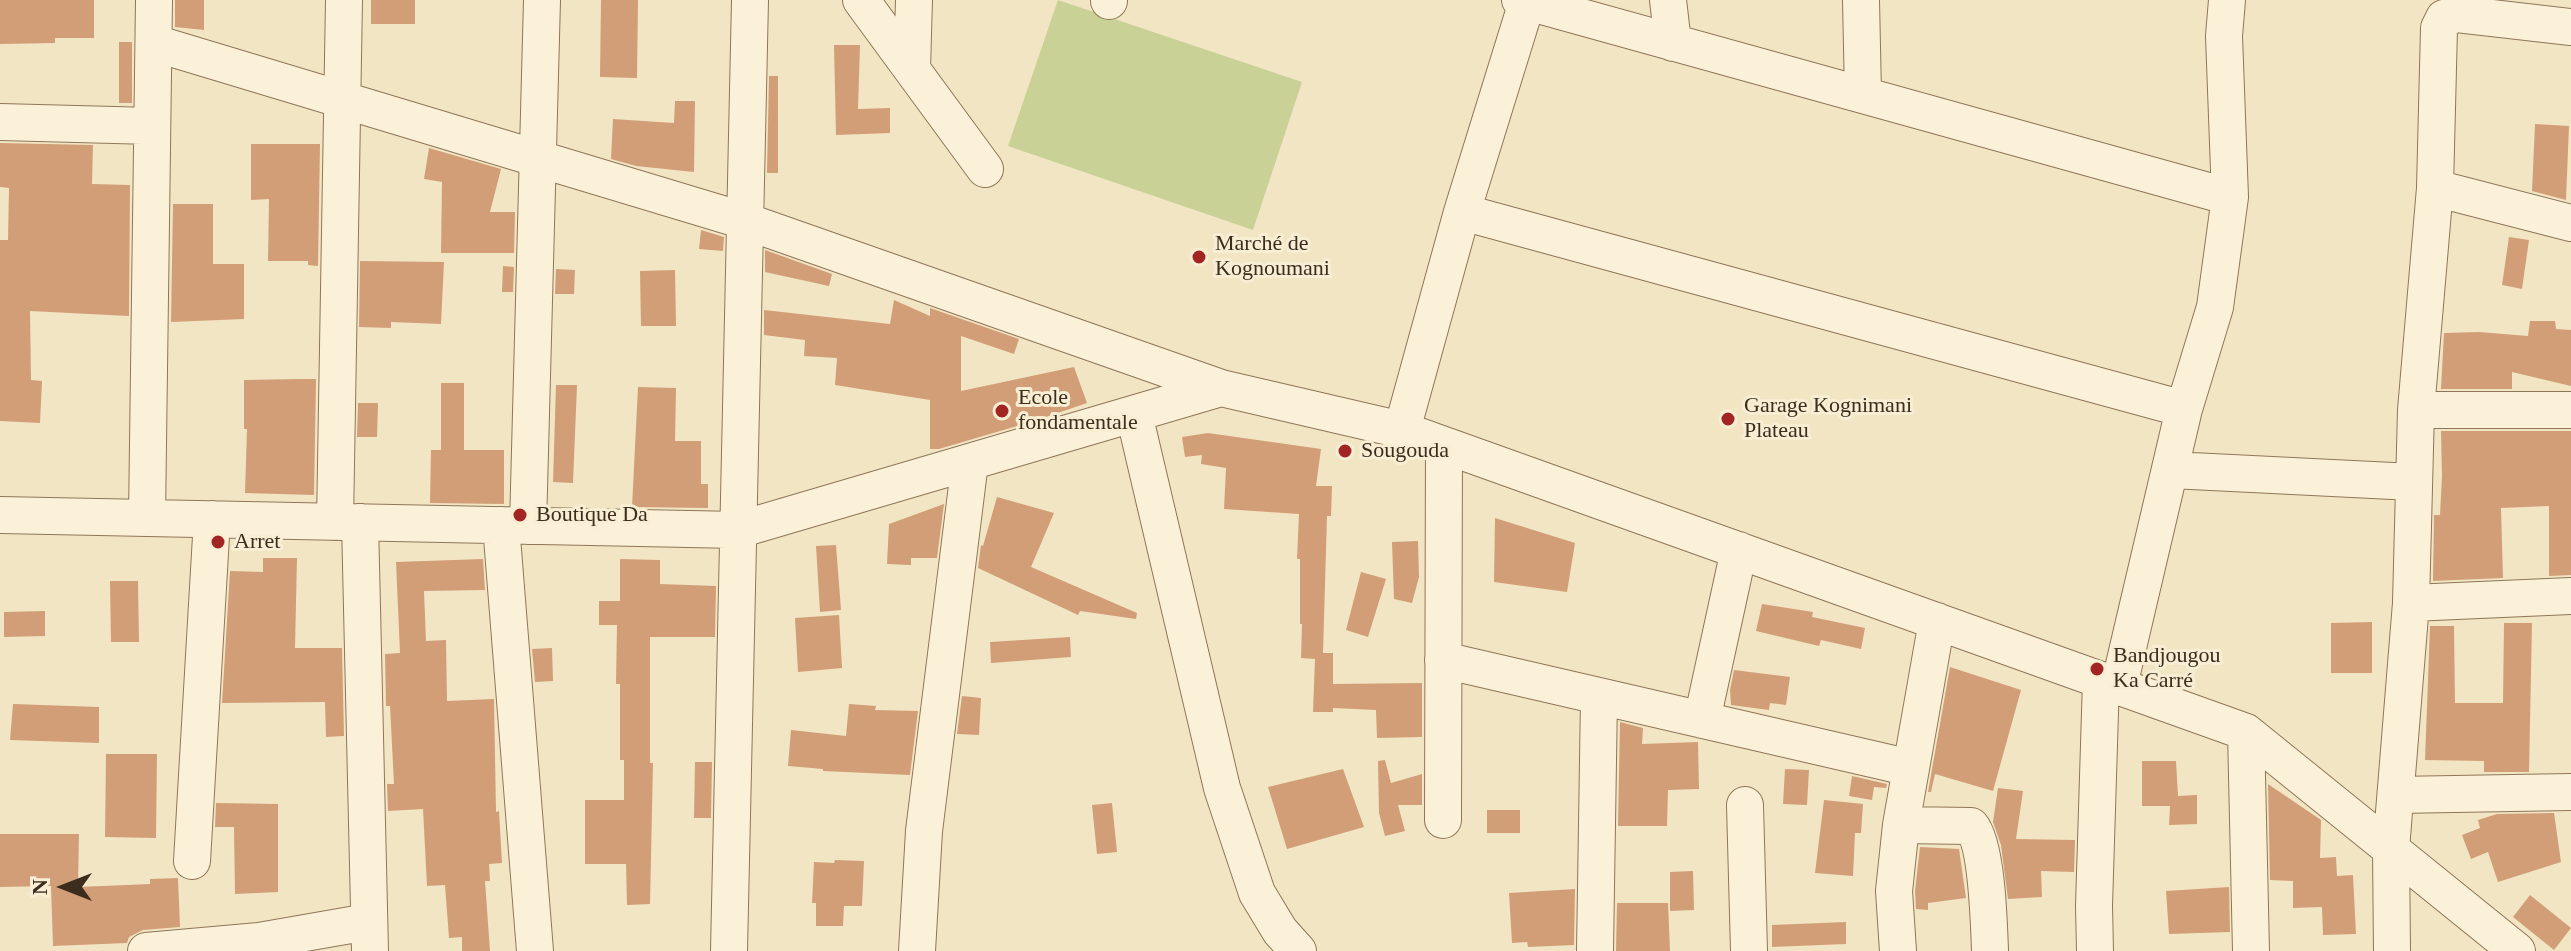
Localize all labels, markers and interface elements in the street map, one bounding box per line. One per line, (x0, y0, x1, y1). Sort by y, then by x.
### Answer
place label: Marché de Kognoumani (1215, 231, 1330, 282)
marker: Marché de Kognoumani (1190, 248, 1208, 266)
place label: Ecole fondamentale (1018, 385, 1138, 436)
place label: Garage Kognimani Plateau (1744, 393, 1912, 444)
marker: Ecole fondamentale (993, 402, 1011, 420)
marker: Garage Kognimani Plateau (1719, 410, 1737, 428)
place label: Sougouda (1361, 438, 1449, 464)
marker: Sougouda (1336, 442, 1354, 460)
place label: Boutique Da (536, 502, 648, 528)
marker: Boutique Da (511, 506, 529, 524)
place label: Arret (234, 529, 280, 555)
marker: Arret (209, 533, 227, 551)
place label: Bandjougou Ka Carré (2113, 643, 2221, 694)
marker: Bandjougou Ka Carré (2088, 660, 2106, 678)
north arrow (24, 847, 104, 927)
text: N (27, 879, 52, 895)

